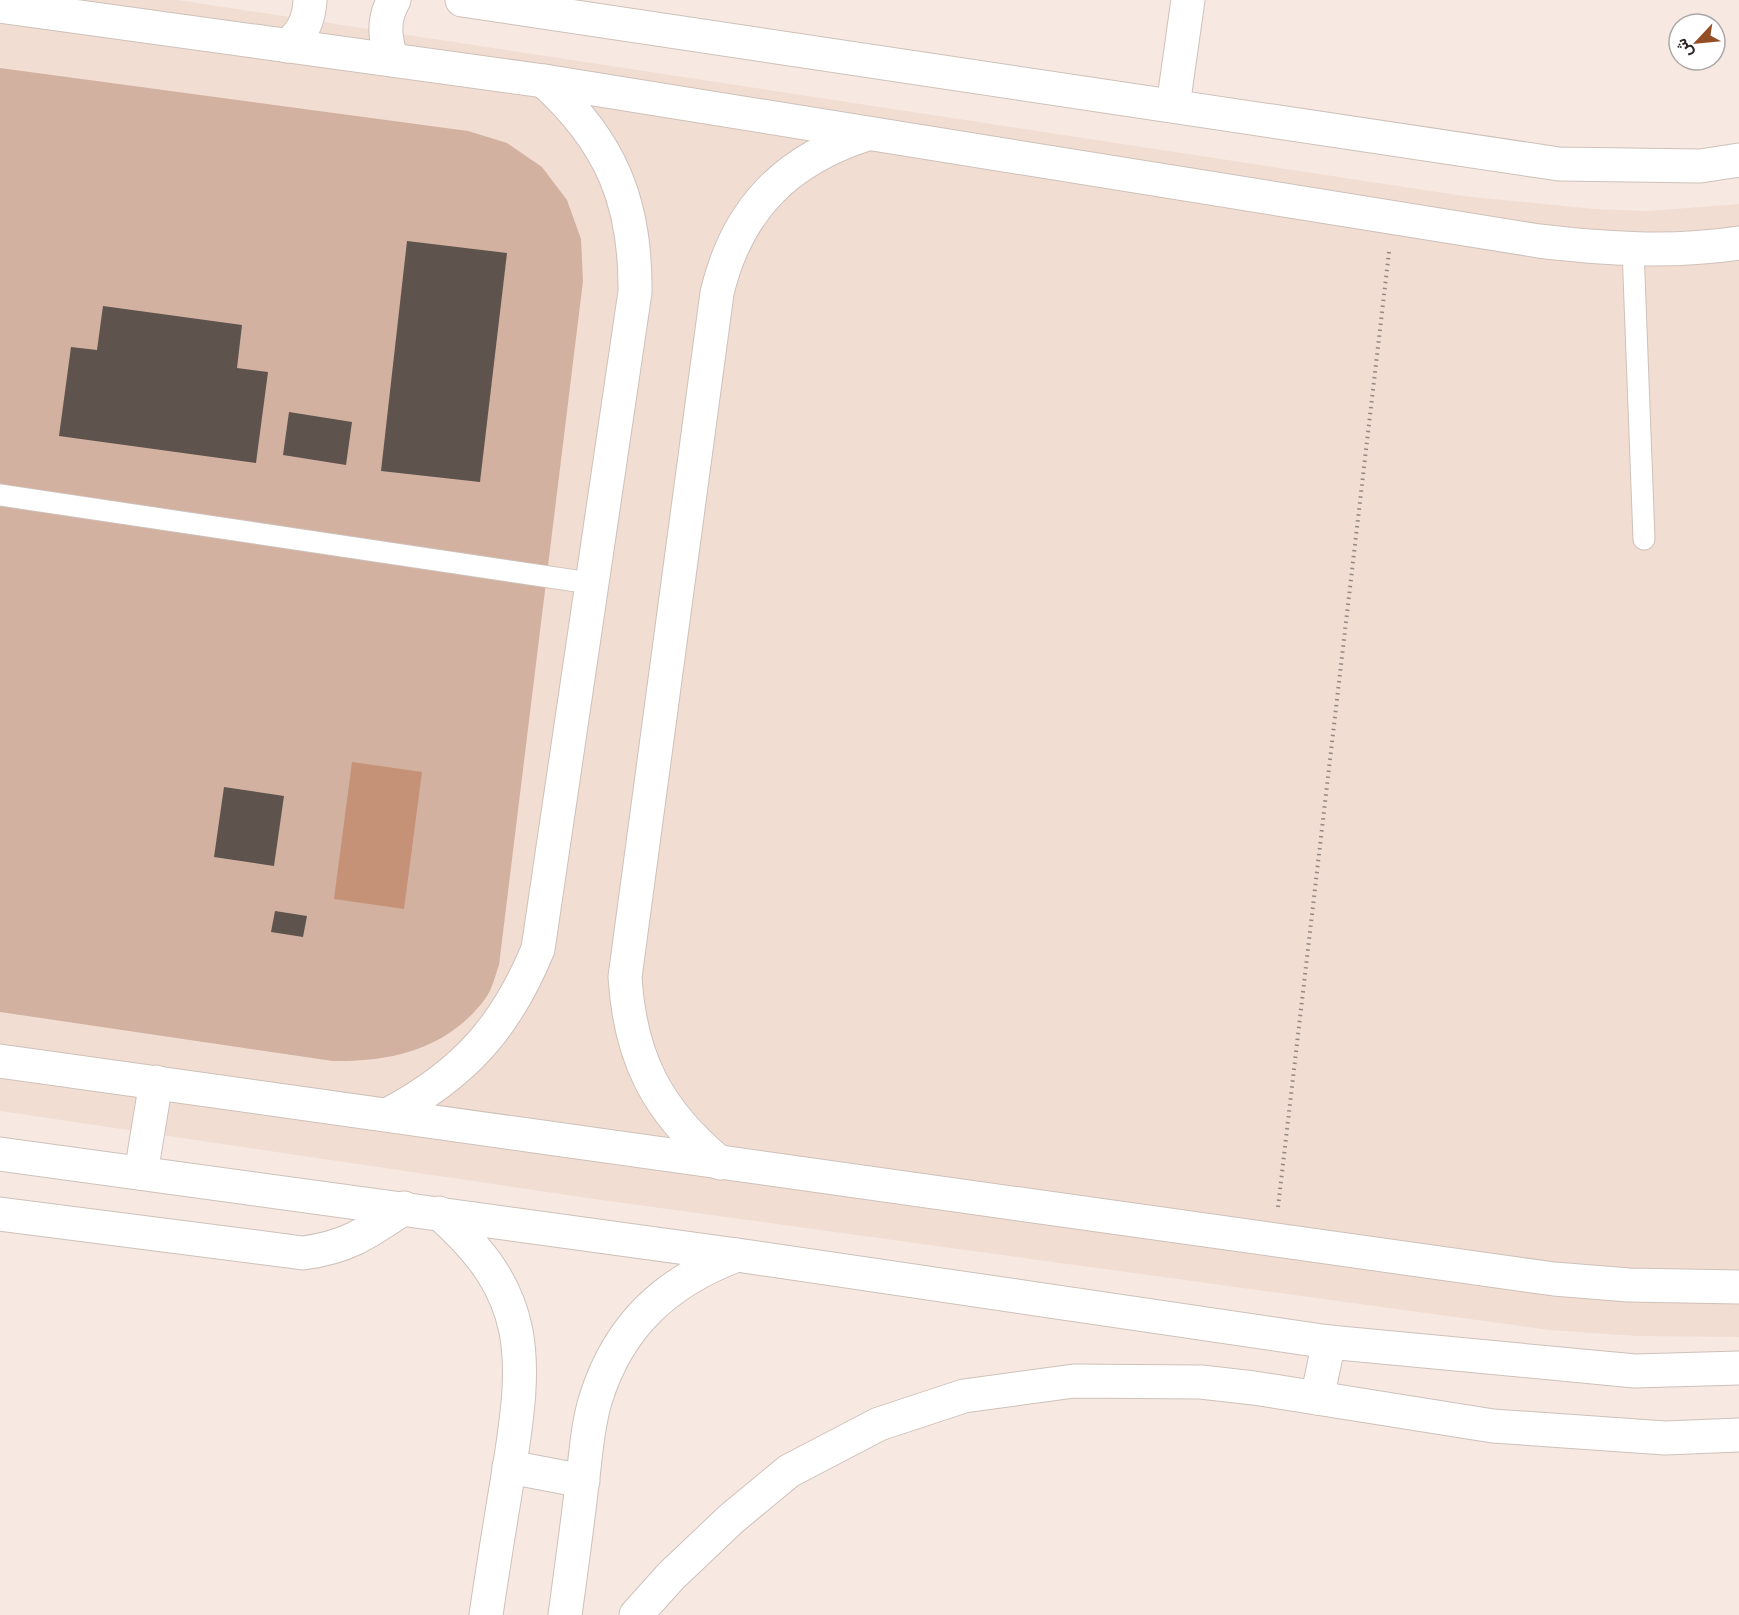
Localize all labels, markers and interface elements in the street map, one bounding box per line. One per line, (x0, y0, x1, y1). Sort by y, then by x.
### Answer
north arrow (1667, 12, 1727, 72)
text: ش (1669, 35, 1698, 62)

